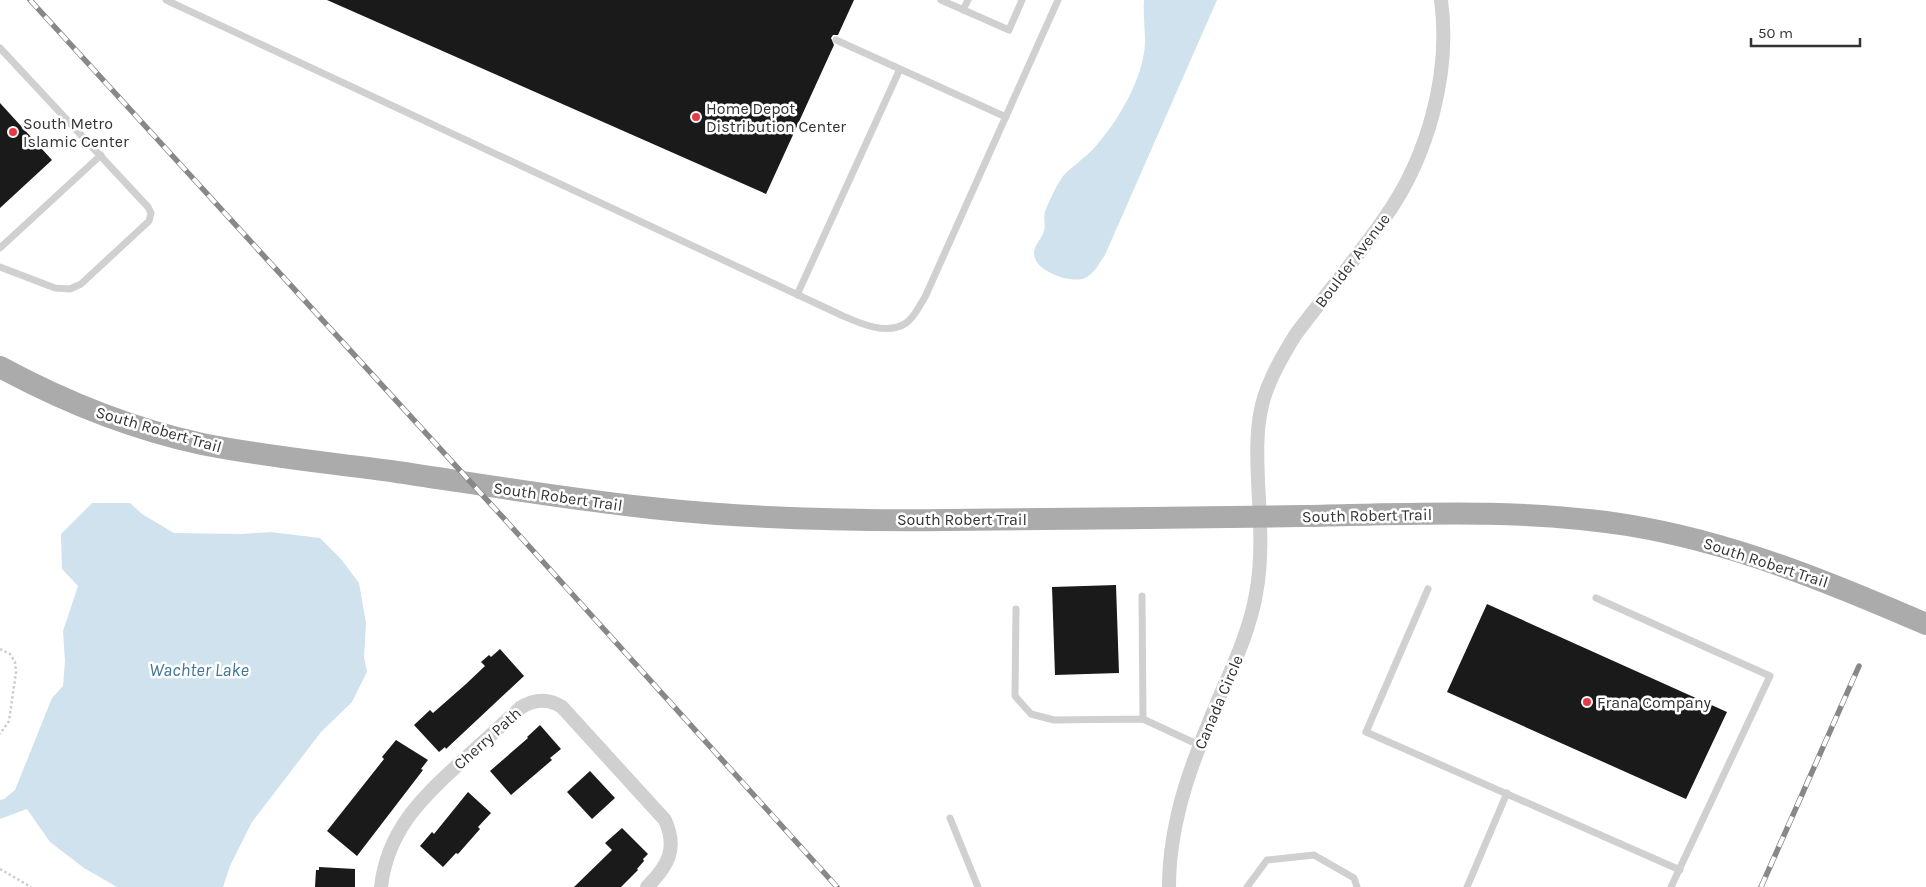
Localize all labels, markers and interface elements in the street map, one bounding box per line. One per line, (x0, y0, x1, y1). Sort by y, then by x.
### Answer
scale bar (1751, 15, 1860, 47)
text: 50 m (1758, 24, 1793, 42)
place label: Home Depot Distribution Center (706, 99, 846, 136)
marker: Home Depot Distribution Center (690, 111, 702, 123)
place label: South Metro Islamic Center (23, 114, 129, 151)
marker: South Metro Islamic Center (7, 126, 19, 138)
street label: Boulder Avenue (1311, 210, 1394, 311)
street label: South Robert Trail (94, 402, 224, 457)
street label: South Robert Trail (492, 478, 624, 515)
street label: South Robert Trail (1302, 505, 1432, 526)
street label: South Robert Trail (897, 510, 1027, 529)
street label: South Robert Trail (1701, 533, 1831, 592)
street label: Canada Circle (1190, 652, 1247, 752)
water label: Wachter Lake (149, 659, 249, 681)
place label: Frana Company (1597, 693, 1712, 712)
marker: Frana Company (1581, 696, 1593, 708)
street label: Cherry Path (450, 703, 525, 773)

